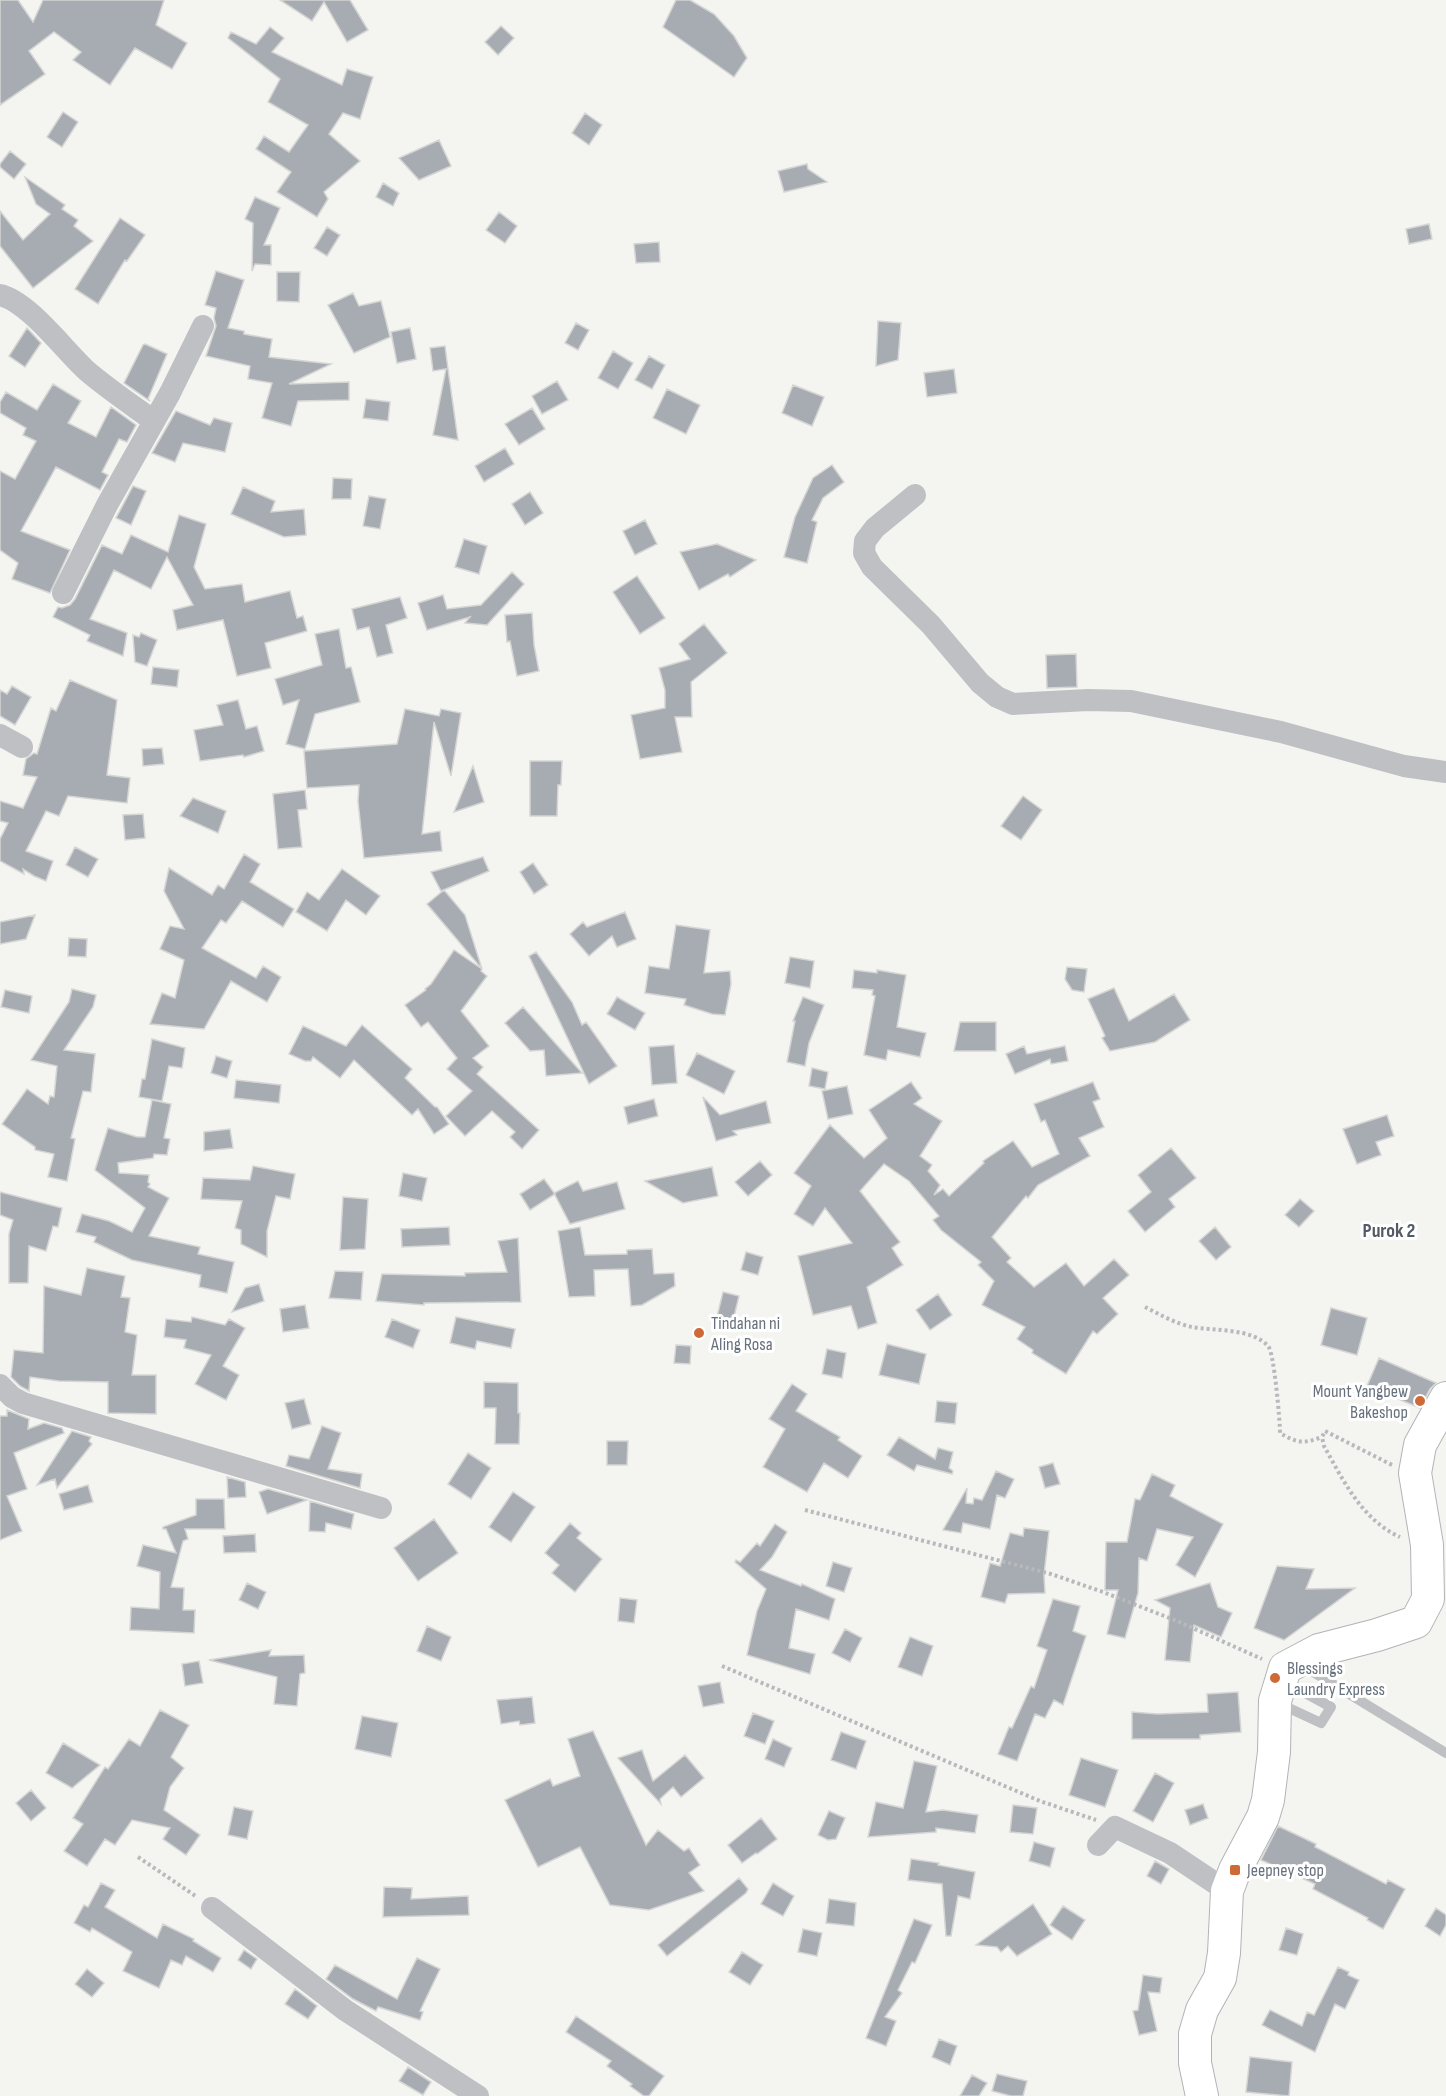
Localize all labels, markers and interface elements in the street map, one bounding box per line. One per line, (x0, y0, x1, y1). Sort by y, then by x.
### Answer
district label: Purok 2 (1363, 1219, 1415, 1243)
place label: Tindahan ni Aling Rosa (710, 1313, 780, 1355)
marker: Tindahan ni Aling Rosa (692, 1326, 706, 1340)
place label: Mount Yangbew Bakeshop (1313, 1381, 1408, 1423)
marker: Mount Yangbew Bakeshop (1413, 1394, 1427, 1408)
place label: Blessings Laundry Express (1287, 1658, 1385, 1700)
marker: Blessings Laundry Express (1268, 1671, 1282, 1685)
place label: Jeepney stop (1246, 1860, 1324, 1881)
marker: Jeepney stop (1228, 1863, 1242, 1877)

